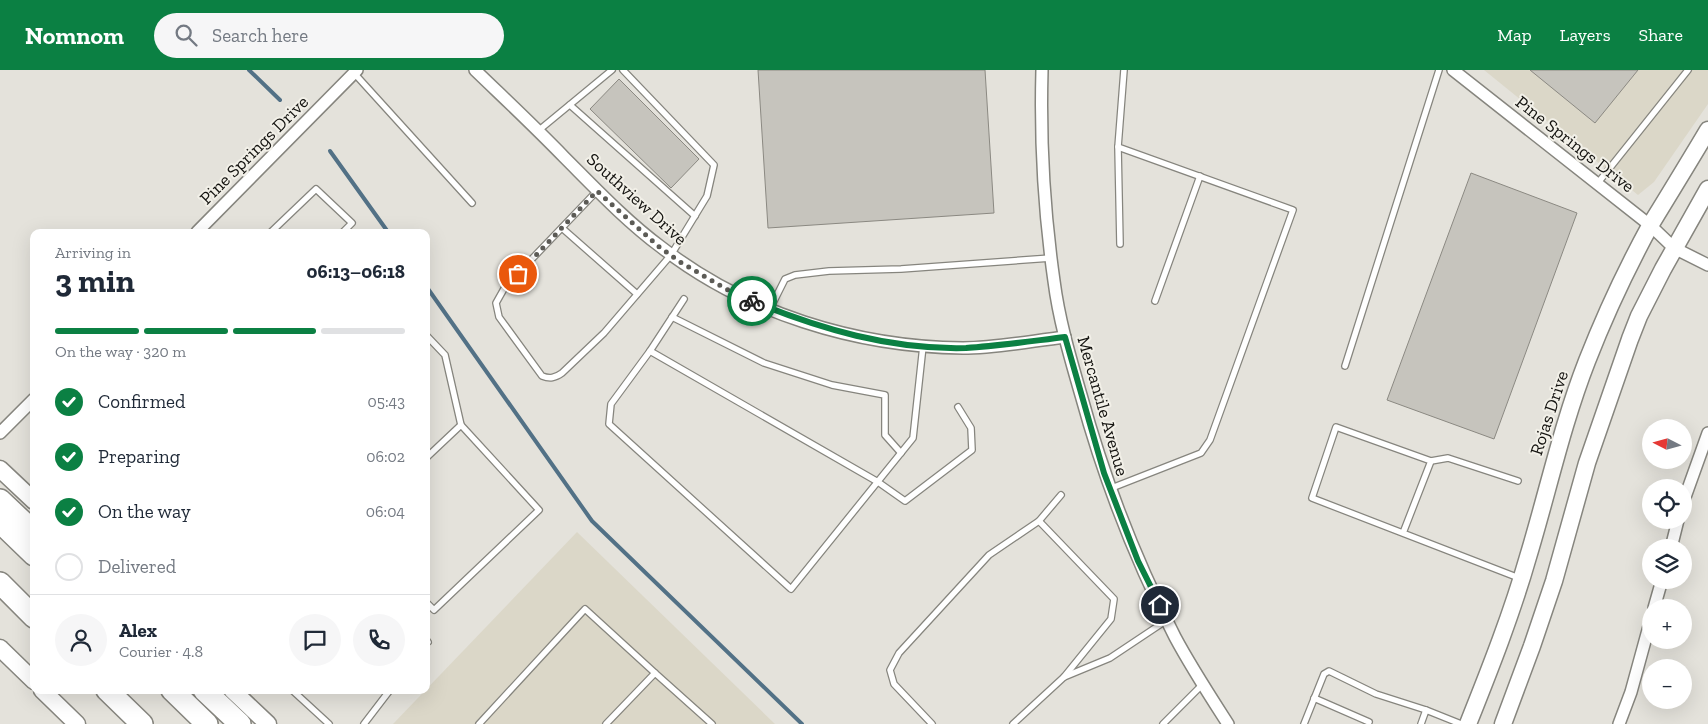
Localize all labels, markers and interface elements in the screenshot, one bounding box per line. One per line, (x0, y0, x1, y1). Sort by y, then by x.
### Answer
search box (154, 13, 504, 58)
text: Nomnom (25, 21, 124, 50)
icon: search (172, 21, 200, 49)
text: Search here (212, 24, 308, 47)
text: Map (1497, 24, 1532, 46)
text: Layers (1560, 24, 1611, 46)
text: Share (1639, 24, 1683, 46)
street label: Pine Springs Drive (195, 91, 313, 209)
street label: Pine Springs Drive (1511, 91, 1639, 197)
street label: Southview Drive (582, 148, 692, 250)
text: Arriving in (55, 243, 131, 262)
pin (497, 253, 539, 295)
text: 06:13–06:18 (307, 260, 405, 283)
icon: bag (504, 260, 532, 288)
text: 3 min (55, 262, 135, 300)
courier (727, 276, 777, 326)
icon: bike (738, 287, 766, 315)
street label: Mercantile Avenue (1073, 334, 1133, 478)
text: On the way · 320 m (55, 342, 186, 361)
street label: Rojas Drive (1525, 368, 1573, 458)
icon: check (55, 388, 83, 416)
text: Confirmed (98, 390, 185, 413)
text: 05:43 (368, 392, 405, 411)
north arrow (1642, 419, 1692, 469)
map controls (1642, 419, 1692, 709)
icon: check (55, 443, 83, 471)
text: Preparing (98, 445, 180, 468)
text: 06:02 (366, 447, 405, 466)
button: locate (1642, 479, 1692, 529)
icon: check (55, 498, 83, 526)
text: On the way (98, 500, 191, 523)
text: 06:04 (366, 502, 405, 521)
button: layers (1642, 539, 1692, 589)
text: Delivered (98, 555, 176, 578)
pin (1139, 584, 1181, 626)
icon: home (1146, 591, 1174, 619)
button: + (1642, 599, 1692, 649)
button: person (55, 614, 107, 666)
button: chat (289, 614, 341, 666)
button: phone (353, 614, 405, 666)
text: Alex (119, 619, 157, 642)
text: Courier · 4.8 (119, 642, 203, 661)
button: − (1642, 659, 1692, 709)

